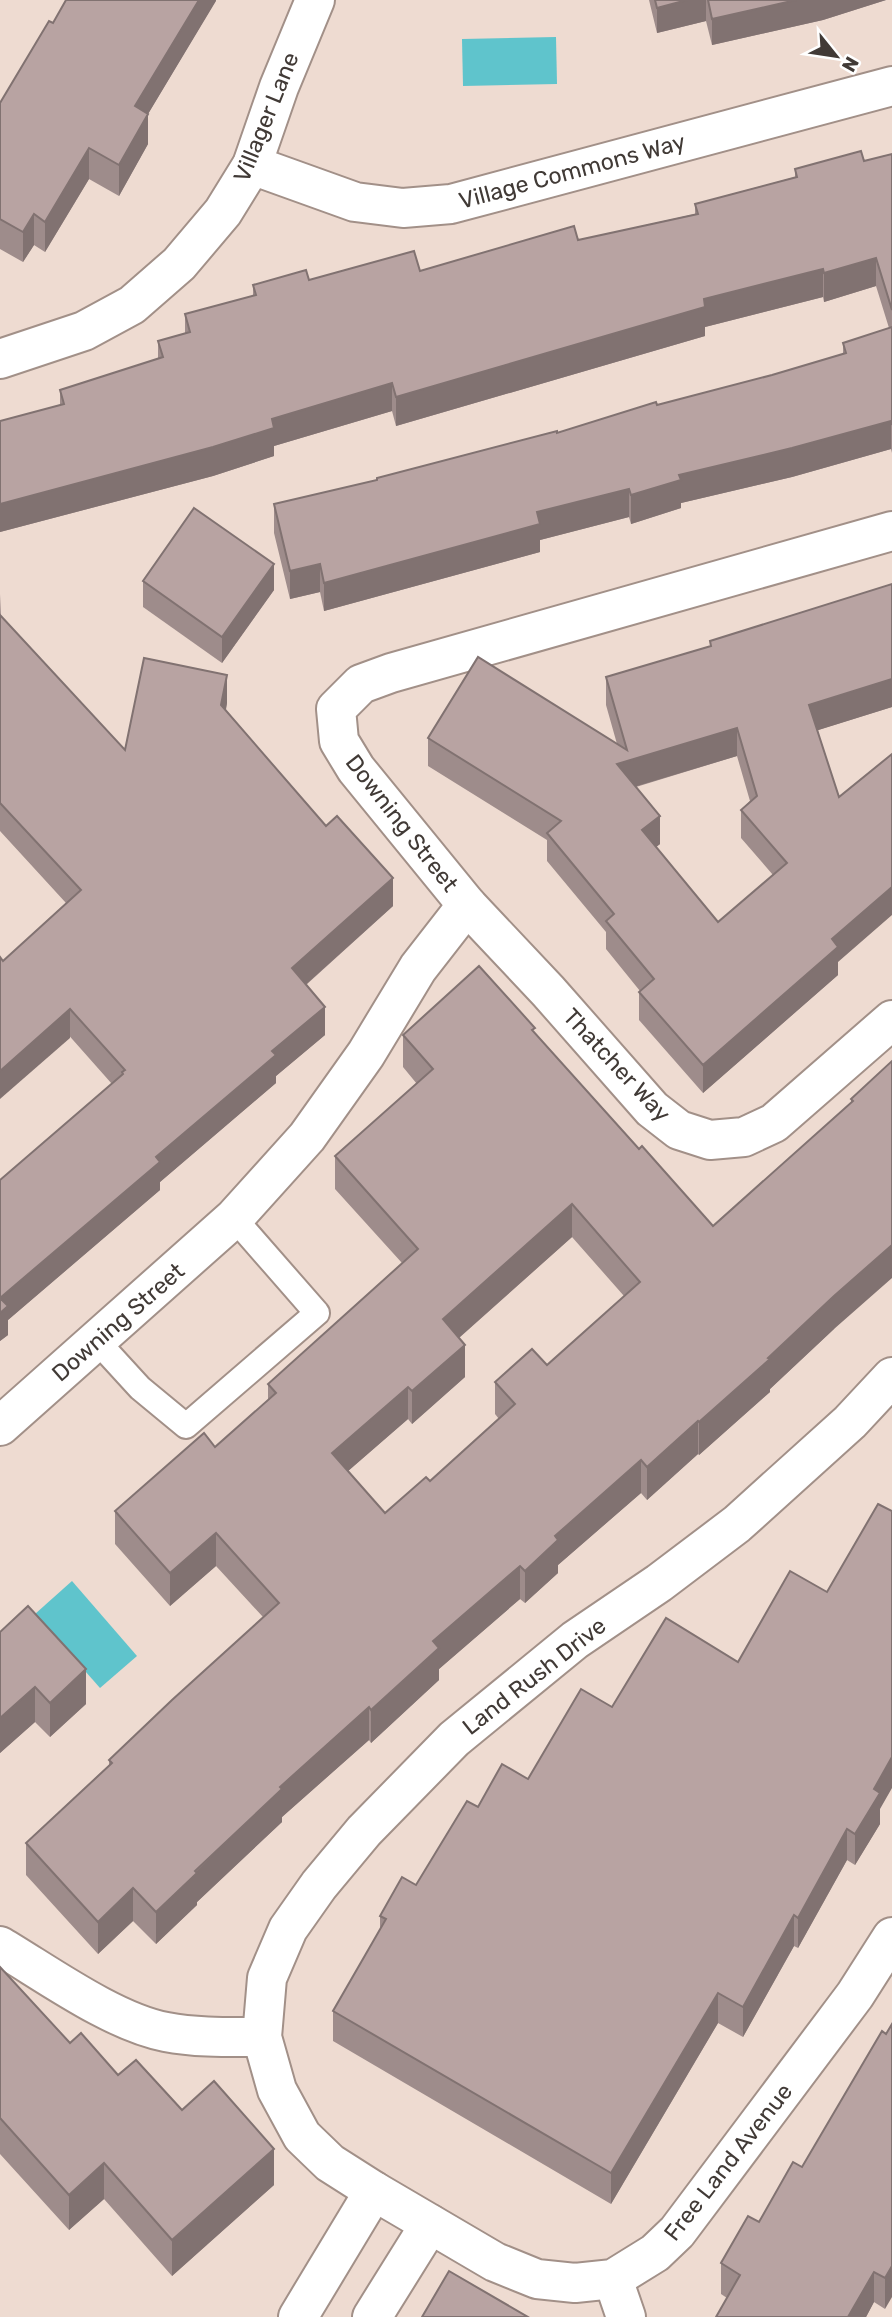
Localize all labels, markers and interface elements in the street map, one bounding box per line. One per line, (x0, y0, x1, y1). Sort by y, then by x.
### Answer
north arrow (801, 21, 871, 91)
street label: Villager Lane (227, 48, 305, 186)
text: N (837, 53, 864, 76)
street label: Village Commons Way (456, 127, 689, 215)
street label: Downing Street (340, 749, 464, 897)
street label: Thatcher Way (557, 1003, 677, 1128)
street label: Downing Street (46, 1257, 190, 1387)
street label: Land Rush Drive (457, 1611, 611, 1741)
street label: Free Land Avenue (658, 2078, 798, 2246)

